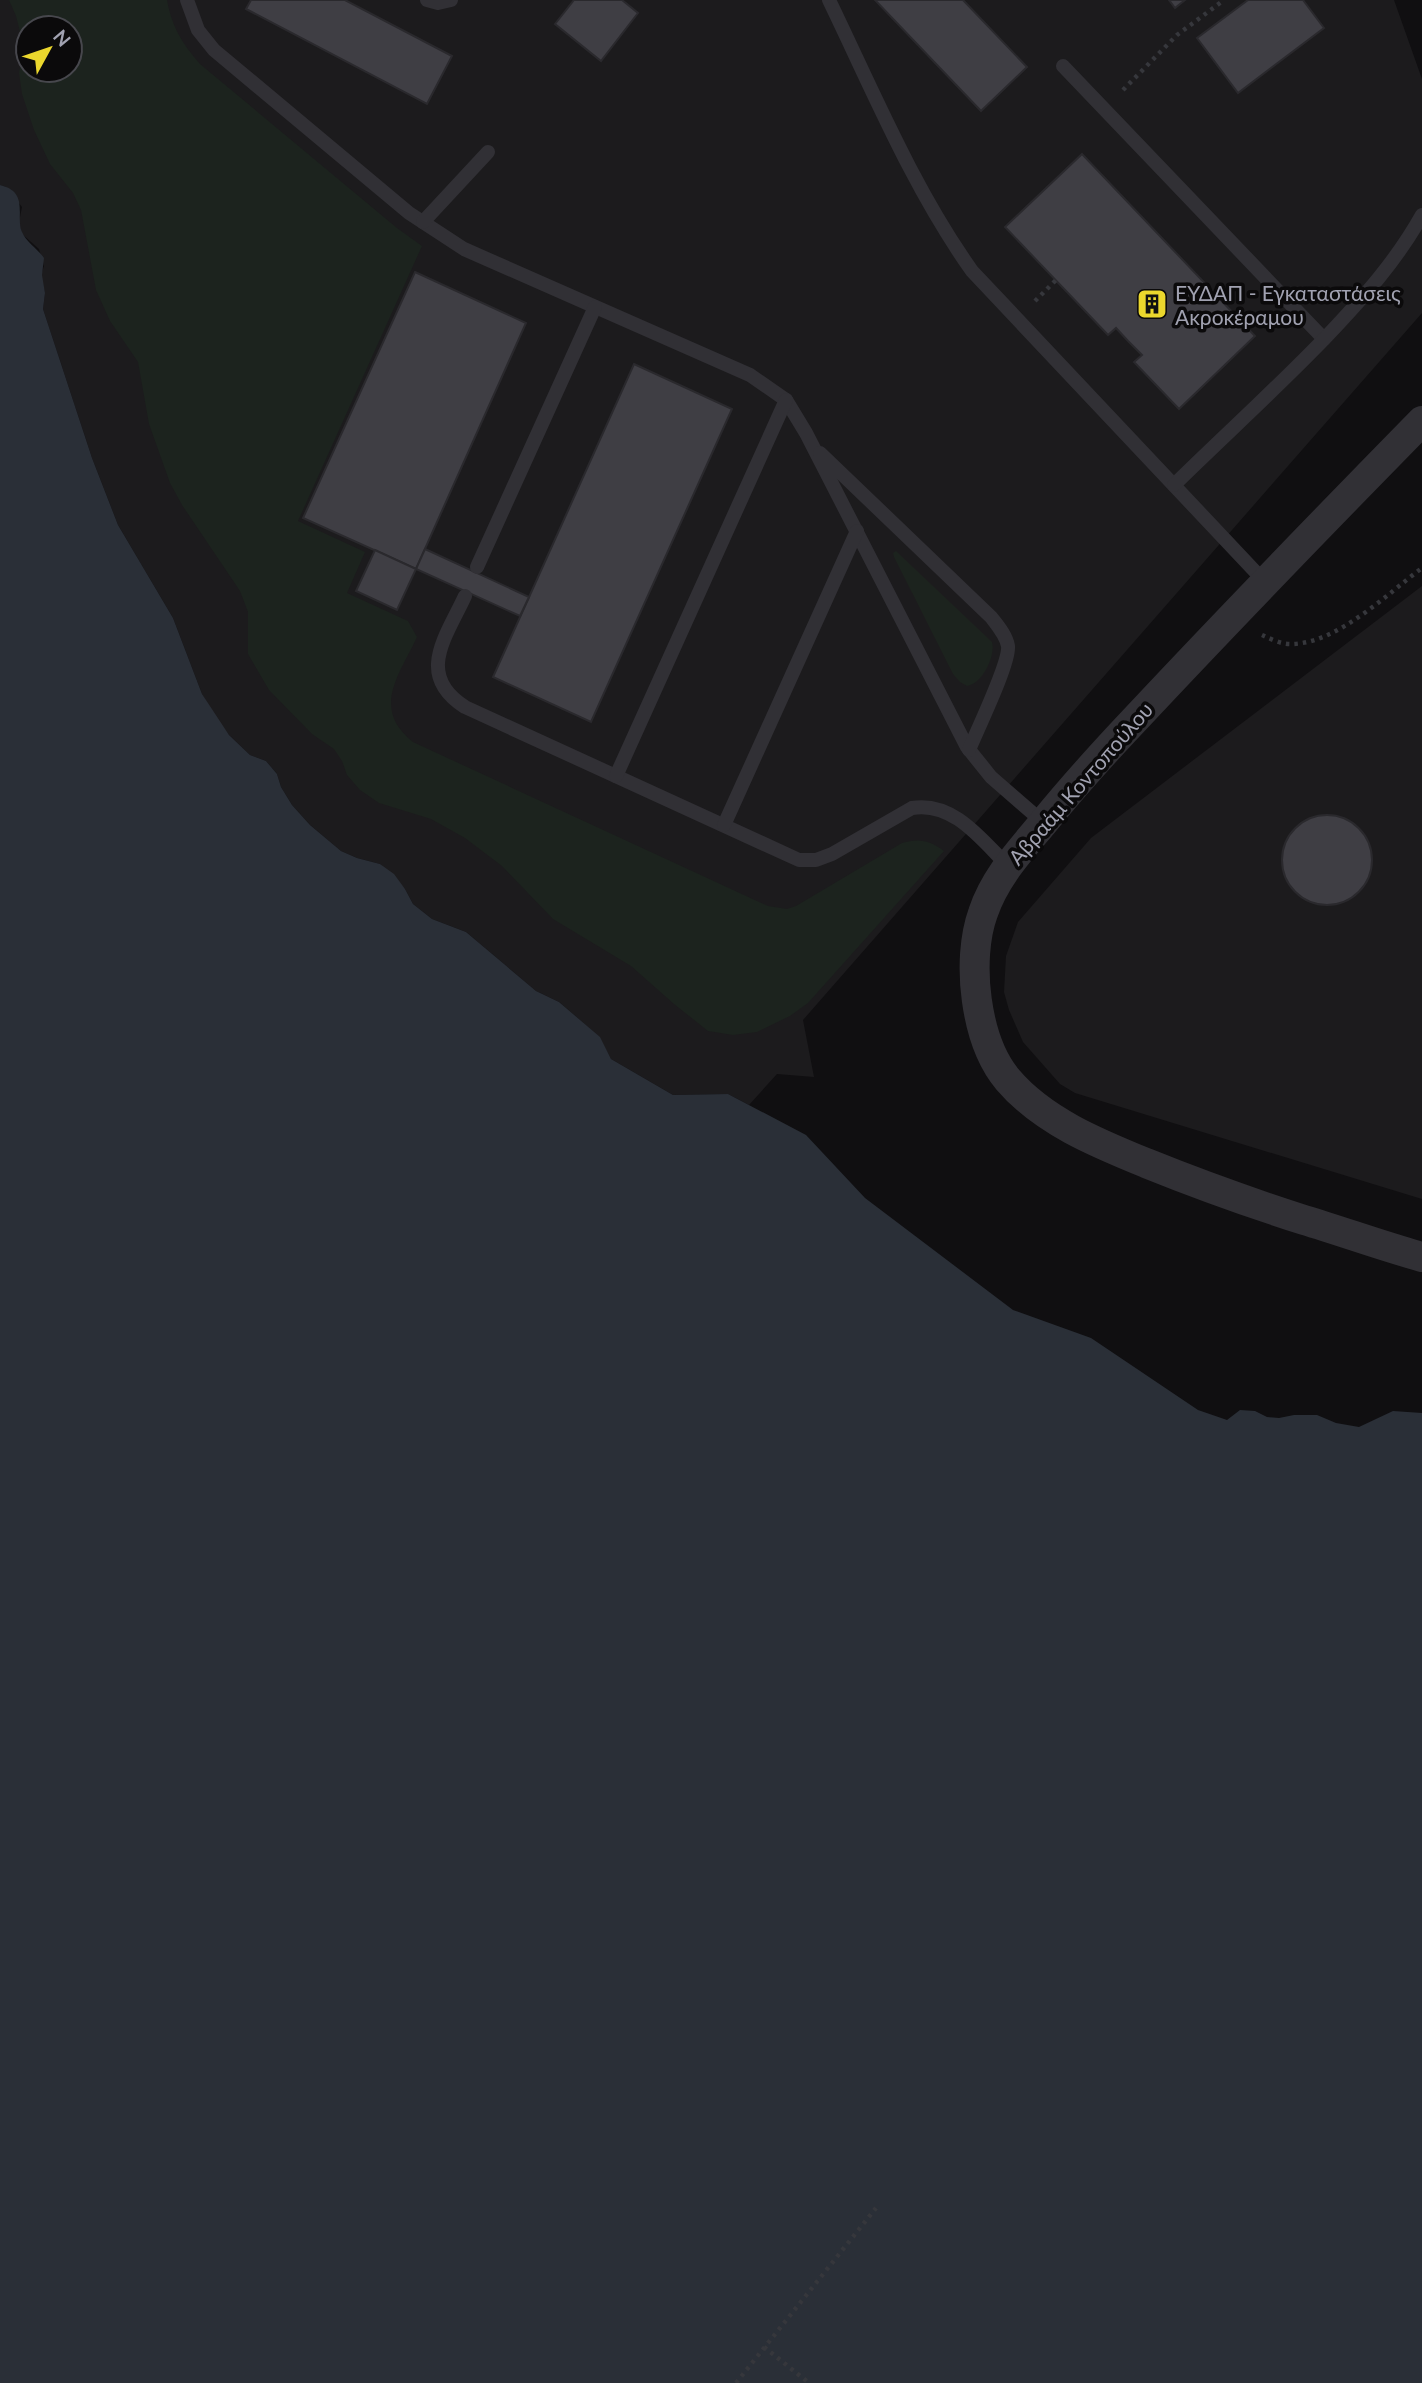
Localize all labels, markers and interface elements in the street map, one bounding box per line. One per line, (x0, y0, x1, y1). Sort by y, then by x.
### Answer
north arrow (14, 14, 84, 84)
text: N (49, 25, 76, 51)
place label: ΕΥΔΑΠ - Εγκαταστάσεις Ακροκέραμου (1175, 280, 1401, 329)
building icon: ΕΥΔΑΠ - Εγκαταστάσεις Ακροκέραμου (1135, 287, 1169, 321)
street label: Αβραάμ Κοντοπούλου (1003, 697, 1157, 869)

